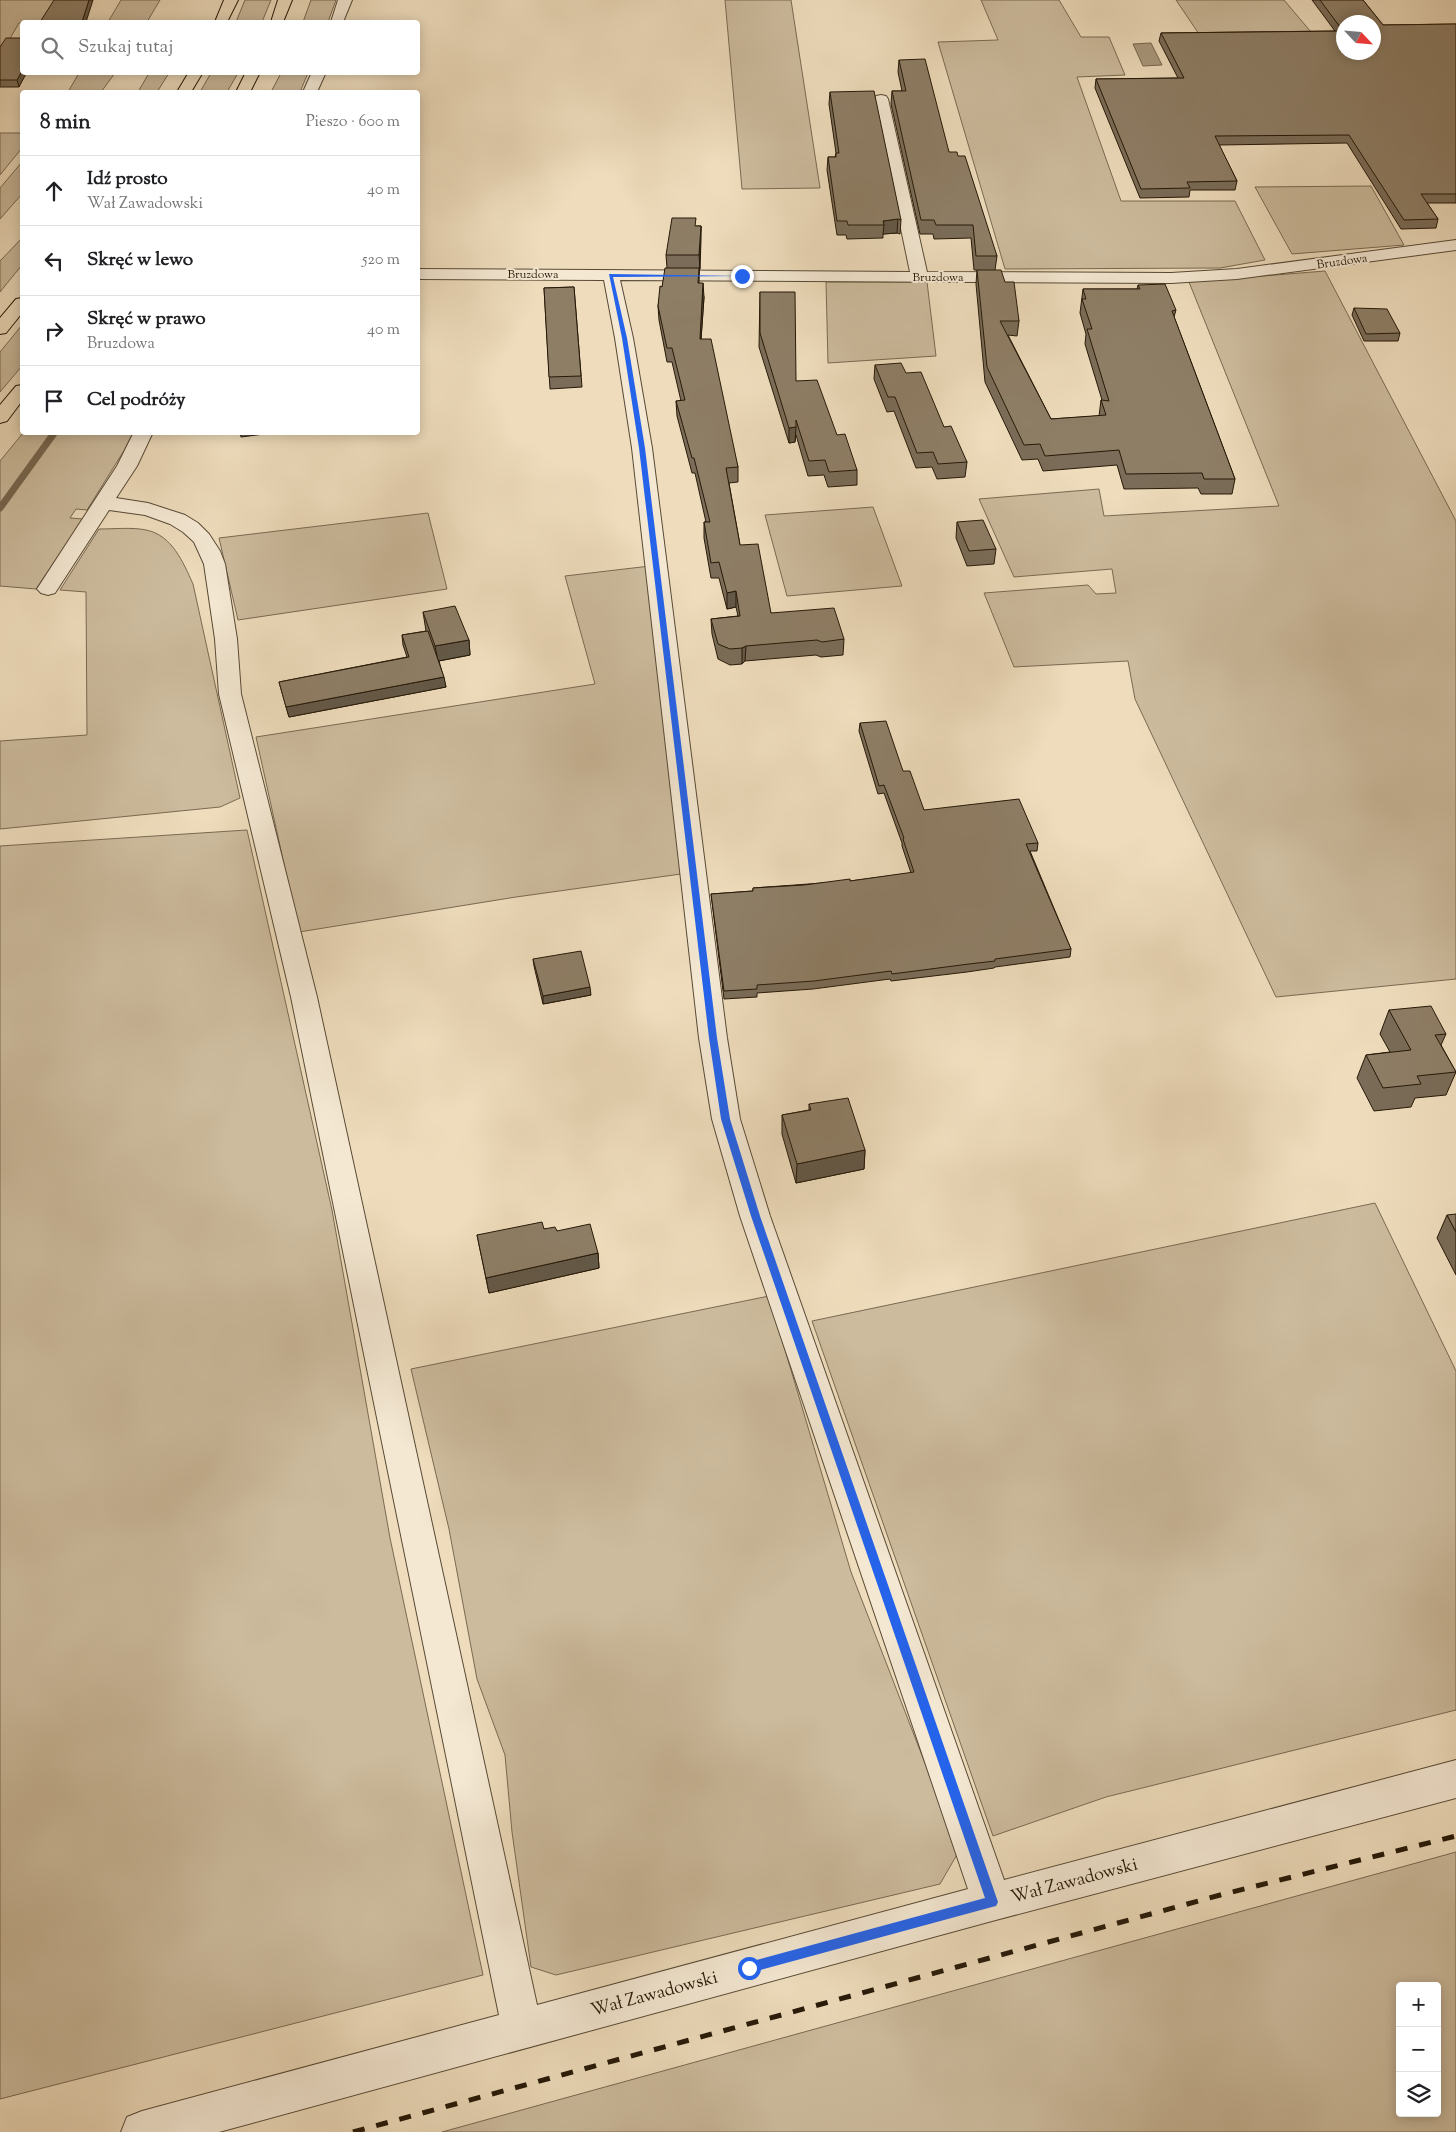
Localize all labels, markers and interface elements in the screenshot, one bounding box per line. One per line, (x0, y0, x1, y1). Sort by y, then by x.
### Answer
north arrow (1336, 15, 1381, 60)
search box (20, 20, 420, 75)
icon: search (38, 34, 66, 62)
text: Szukaj tutaj (78, 34, 173, 61)
text: 8 min (40, 108, 91, 138)
text: Pieszo · 600 m (306, 111, 400, 134)
text: Idź prosto (87, 166, 168, 193)
icon: ahead (40, 177, 68, 205)
text: 40 m (367, 179, 400, 202)
text: Wał Zawadowski (87, 193, 203, 216)
icon: left (40, 247, 68, 275)
text: Skręć w lewo (87, 247, 193, 274)
text: 520 m (362, 249, 400, 272)
street label: Bruzdowa (1316, 249, 1369, 274)
route end (731, 265, 754, 288)
street label: Bruzdowa (508, 266, 559, 284)
street label: Bruzdowa (913, 269, 964, 287)
text: Skręć w prawo (87, 306, 206, 333)
icon: right (40, 317, 68, 345)
text: 40 m (367, 319, 400, 342)
text: Bruzdowa (87, 333, 155, 356)
icon: arrive (40, 387, 68, 415)
text: Cel podróży (87, 387, 186, 414)
street label: Wał Zawadowski (1008, 1852, 1141, 1911)
route start (738, 1957, 761, 1980)
street label: Wał Zawadowski (588, 1965, 721, 2024)
map controls (1396, 1982, 1441, 2117)
button: + (1396, 1982, 1441, 2027)
button: − (1396, 2027, 1441, 2072)
button: layers (1396, 2072, 1441, 2117)

